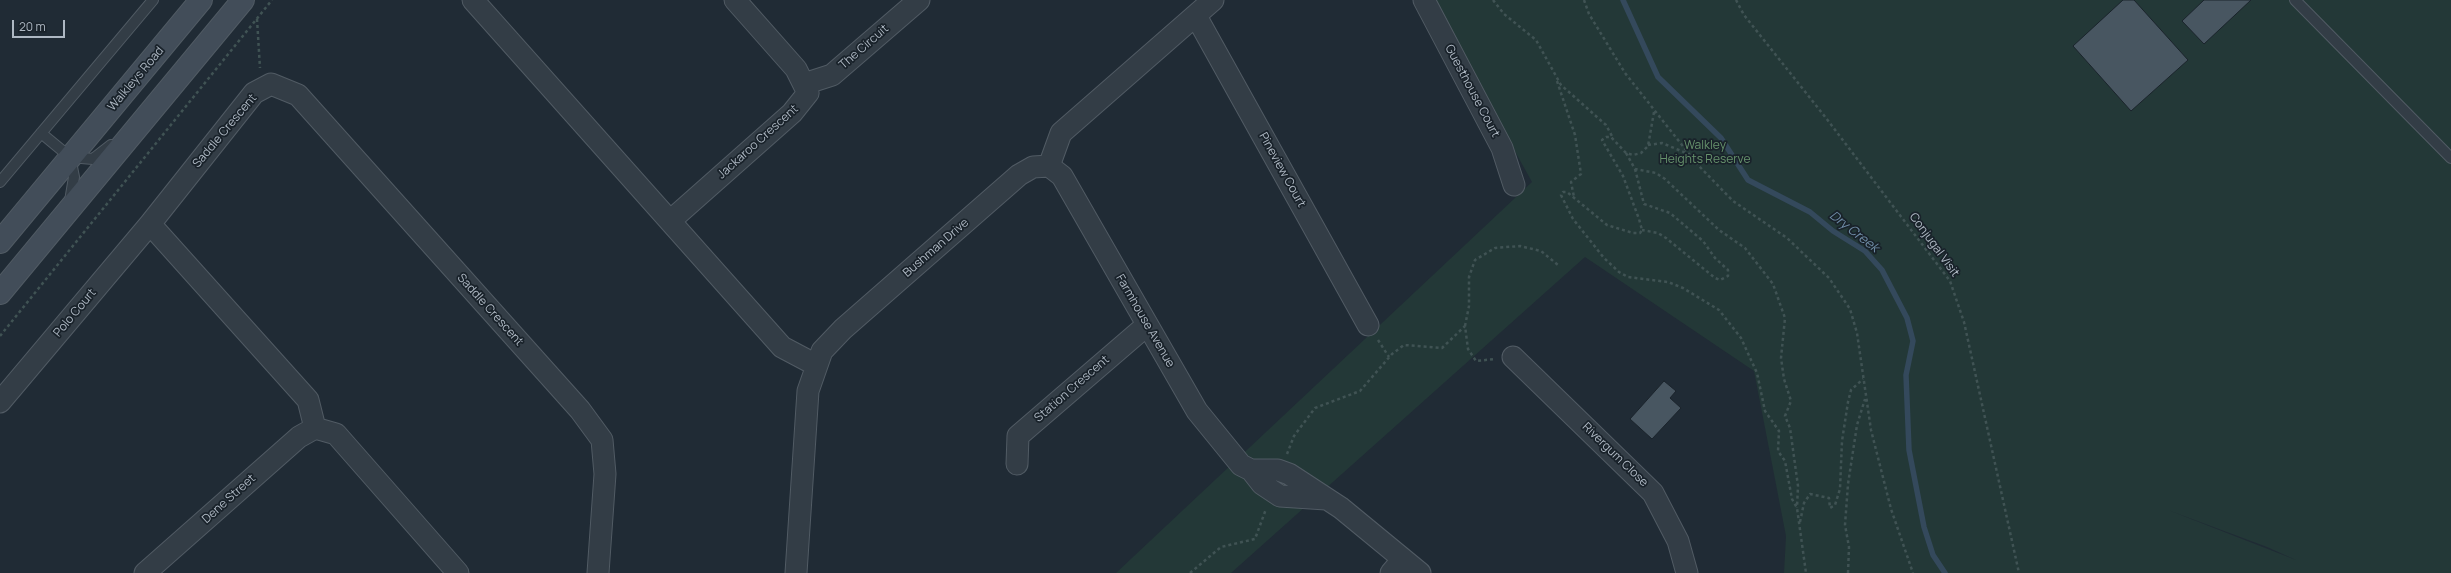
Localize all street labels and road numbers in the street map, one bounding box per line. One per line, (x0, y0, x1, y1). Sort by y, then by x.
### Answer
street label: The Circuit (836, 22, 892, 72)
street label: Guesthouse Court (1442, 42, 1502, 140)
street label: Walkleys Road (105, 44, 167, 114)
street label: Saddle Crescent (190, 91, 260, 171)
street label: Jackaroo Crescent (715, 102, 801, 182)
street label: Pineview Court (1256, 130, 1308, 210)
street label: Conjugal Visit (1906, 210, 1962, 280)
street label: Bushman Drive (900, 216, 972, 280)
street label: Saddle Crescent (454, 271, 526, 349)
street label: Farmhouse Avenue (1112, 272, 1178, 370)
street label: Polo Court (51, 286, 99, 340)
street label: Station Crescent (1032, 353, 1112, 425)
street label: Rivergum Close (1579, 420, 1651, 490)
street label: Dene Street (199, 471, 259, 527)

